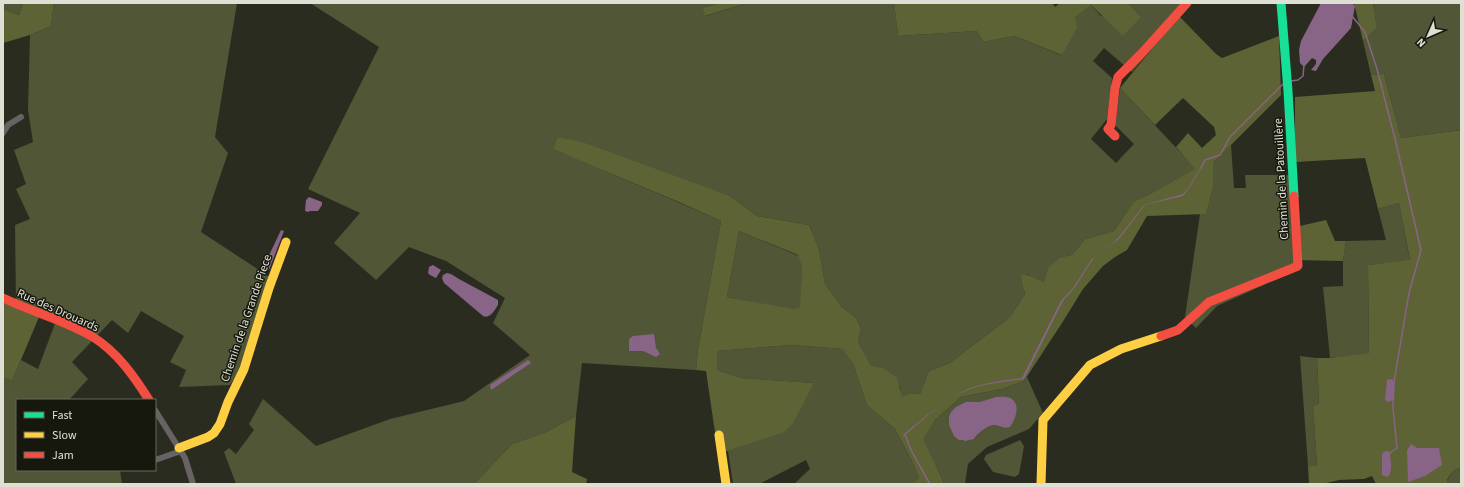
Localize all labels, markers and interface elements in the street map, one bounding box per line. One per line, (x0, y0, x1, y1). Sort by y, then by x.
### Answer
north arrow (1408, 16, 1448, 56)
text: N (1413, 35, 1429, 51)
street label: Chemin de la Patouillère (1270, 118, 1293, 240)
street label: Chemin de la Grande Piece (217, 252, 276, 384)
street label: Rue des Drouards (14, 285, 101, 336)
legend (16, 399, 156, 471)
text: Fast (52, 407, 72, 424)
text: Slow (52, 427, 77, 444)
text: Jam (52, 447, 74, 464)

